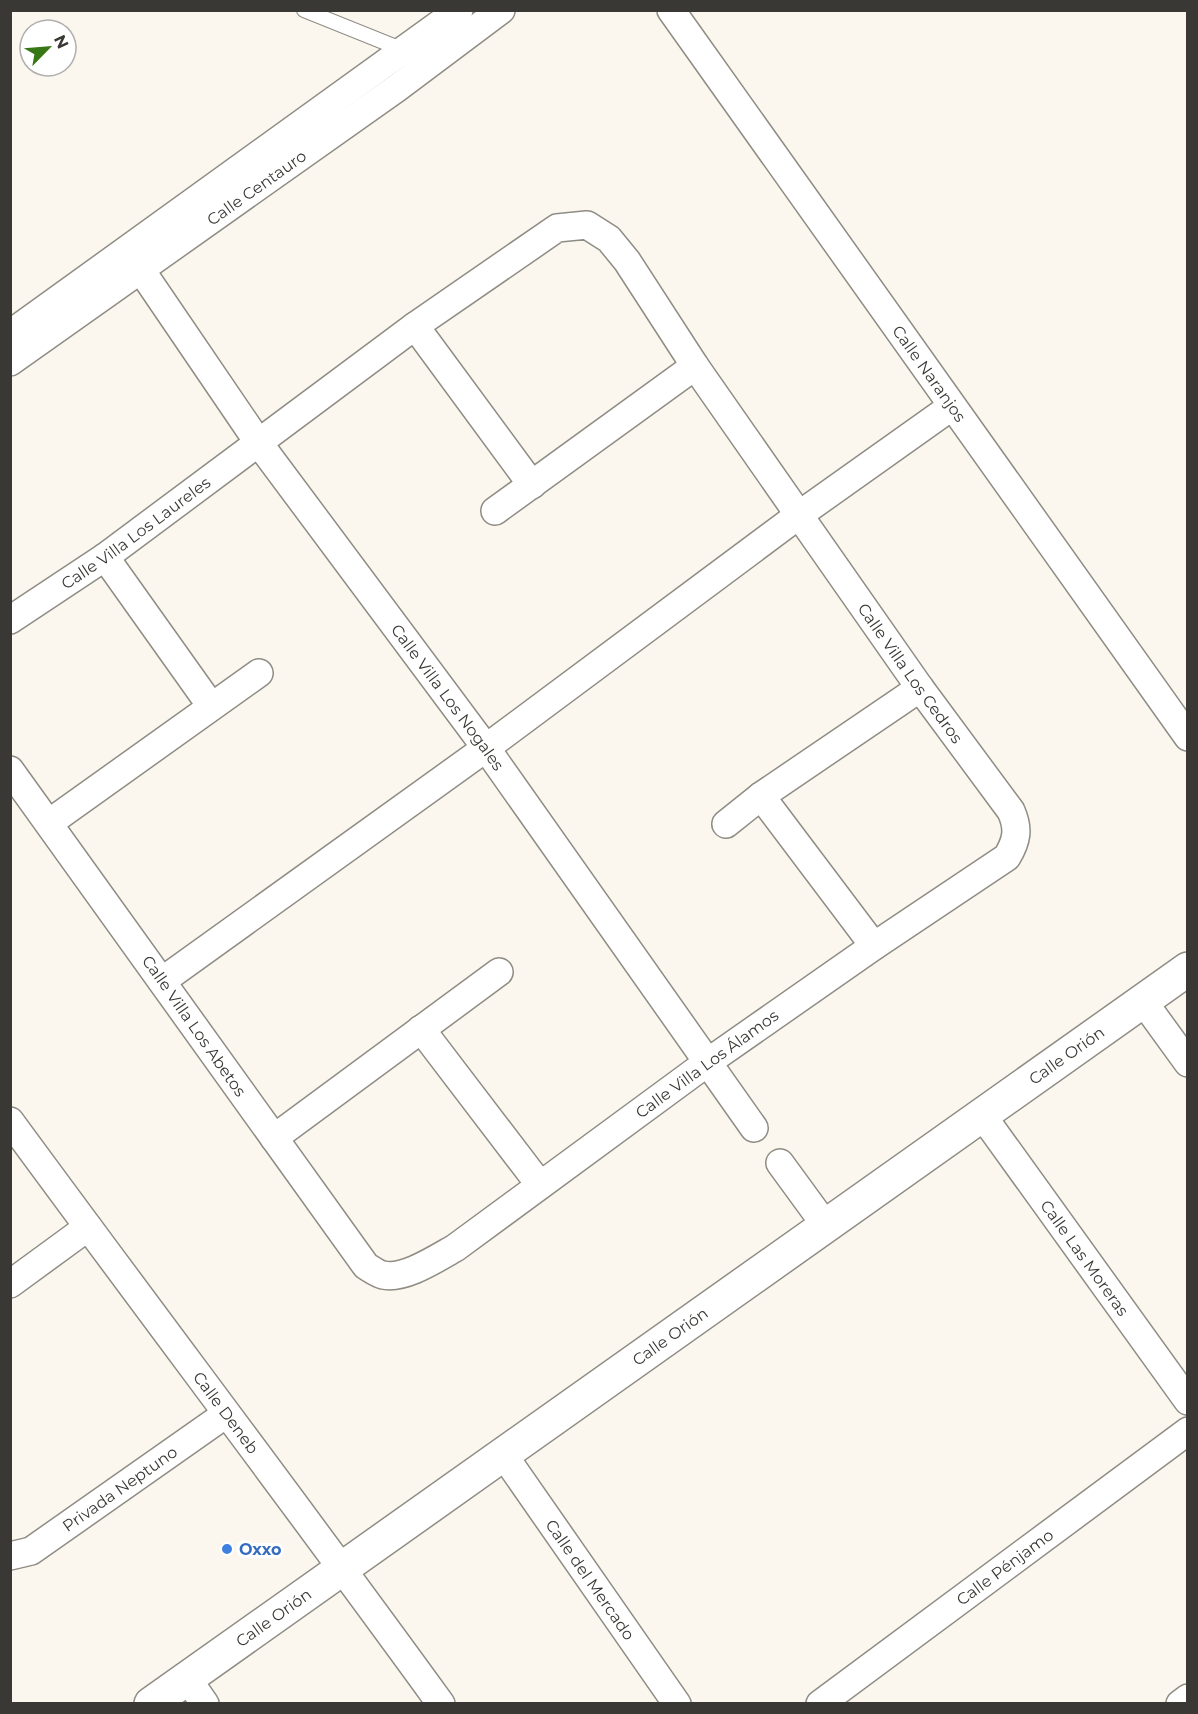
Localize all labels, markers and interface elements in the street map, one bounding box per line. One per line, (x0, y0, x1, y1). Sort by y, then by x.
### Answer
north arrow (18, 18, 78, 78)
text: N (50, 32, 72, 52)
street label: Calle Centauro (203, 146, 310, 229)
street label: Calle Naranjos (889, 322, 970, 426)
street label: Calle Villa Los Laureles (58, 472, 214, 593)
street label: Calle Villa Los Cedros (854, 599, 967, 747)
street label: Calle Villa Los Nogales (387, 620, 508, 774)
street label: Calle Villa Los Abetos (138, 952, 250, 1100)
street label: Calle Villa Los Álamos (632, 1006, 782, 1122)
street label: Calle Orión (1025, 1022, 1108, 1088)
street label: Calle Las Moreras (1037, 1196, 1133, 1320)
street label: Calle Orión (628, 1303, 711, 1369)
street label: Calle Deneb (190, 1368, 263, 1457)
street label: Privada Neptuno (59, 1442, 181, 1535)
street label: Calle del Mercado (542, 1516, 639, 1644)
street label: Calle Pénjamo (953, 1525, 1057, 1609)
place label: Oxxo (239, 1540, 282, 1559)
marker: Oxxo (220, 1542, 234, 1556)
street label: Calle Orión (232, 1584, 315, 1650)

